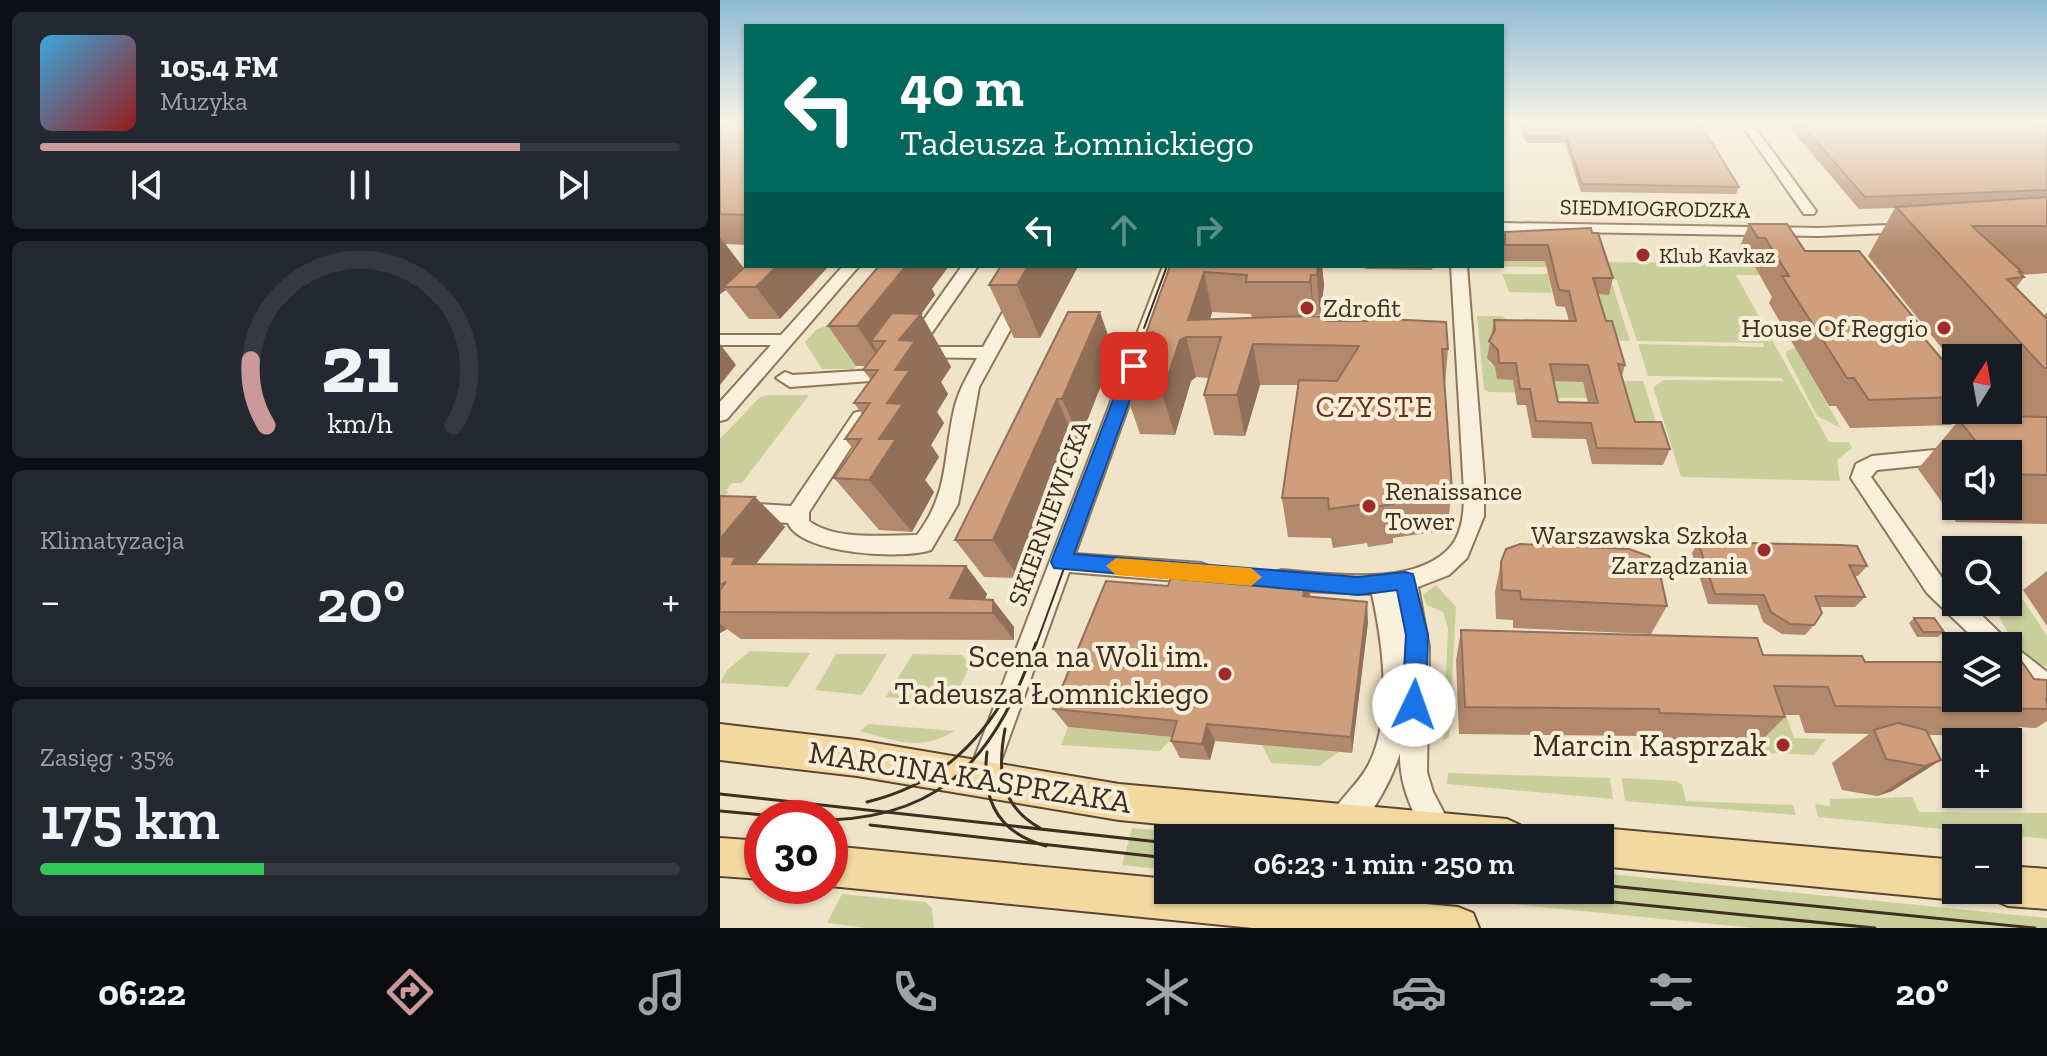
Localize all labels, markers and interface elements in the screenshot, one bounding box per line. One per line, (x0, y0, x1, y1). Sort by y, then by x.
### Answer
text: 105.4 FM (160, 49, 279, 85)
text: 40 m (900, 53, 1024, 120)
icon: left (768, 56, 872, 160)
text: Muzyka (160, 85, 248, 117)
text: Tadeusza Łomnickiego (900, 121, 1254, 164)
icon: previous (125, 163, 169, 207)
icon: pause (338, 163, 382, 207)
icon: next (551, 163, 595, 207)
street label: SIEDMIOGRODZKA (1560, 193, 1751, 224)
icon: left (1018, 208, 1062, 252)
icon: ahead (1102, 208, 1146, 252)
icon: right (1186, 208, 1230, 252)
place label: Klub Kavkaz (1659, 242, 1776, 269)
marker: Klub Kavkaz (1634, 246, 1652, 264)
place label: Zdrofit (1323, 292, 1401, 324)
marker: Zdrofit (1298, 299, 1316, 317)
text: 21 (321, 312, 399, 412)
place label: House Of Reggio (1741, 312, 1928, 344)
marker: House Of Reggio (1935, 319, 1953, 337)
pin (1100, 332, 1168, 400)
icon: arrive (1112, 344, 1156, 388)
north arrow (1942, 344, 2022, 424)
map controls (1942, 344, 2022, 904)
district label: CZYSTE (1316, 389, 1434, 425)
text: km/h (327, 406, 393, 440)
street label: SKIERNIEWICKA (1000, 414, 1098, 610)
button: sound (1942, 440, 2022, 520)
place label: Renaissance Tower (1385, 475, 1522, 537)
marker: Renaissance Tower (1360, 497, 1378, 515)
place label: Warszawska Szkoła Zarządzania (1531, 519, 1748, 581)
text: Klimatyzacja (40, 524, 185, 556)
button: search (1942, 536, 2022, 616)
marker: Warszawska Szkoła Zarządzania (1755, 541, 1773, 559)
text: 20° (317, 565, 405, 637)
text: − (40, 574, 61, 627)
text: + (661, 574, 680, 627)
button: layers (1942, 632, 2022, 712)
place label: Scena na Woli im. Tadeusza Łomnickiego (894, 637, 1209, 712)
position arrow (1372, 663, 1456, 747)
marker: Scena na Woli im. Tadeusza Łomnickiego (1216, 665, 1234, 683)
place label: Marcin Kasprzak (1533, 726, 1767, 764)
button: + (1942, 728, 2022, 808)
street label: MARCINA KASPRZAKA (806, 733, 1134, 821)
marker: Marcin Kasprzak (1774, 736, 1792, 754)
text: Zasięg · 35% (40, 741, 174, 773)
text: 175 km (40, 782, 220, 854)
speed limit sign: 30 (744, 800, 848, 904)
button: − (1942, 824, 2022, 904)
text: 06:23 · 1 min · 250 m (1254, 846, 1514, 882)
icon: directions (382, 964, 438, 1020)
icon: music (634, 964, 690, 1020)
icon: phone (887, 964, 943, 1020)
icon: climate (1139, 964, 1195, 1020)
icon: car (1391, 964, 1447, 1020)
icon: filters (1643, 964, 1699, 1020)
text: 06:22 (98, 971, 186, 1014)
text: 20° (1896, 971, 1949, 1014)

